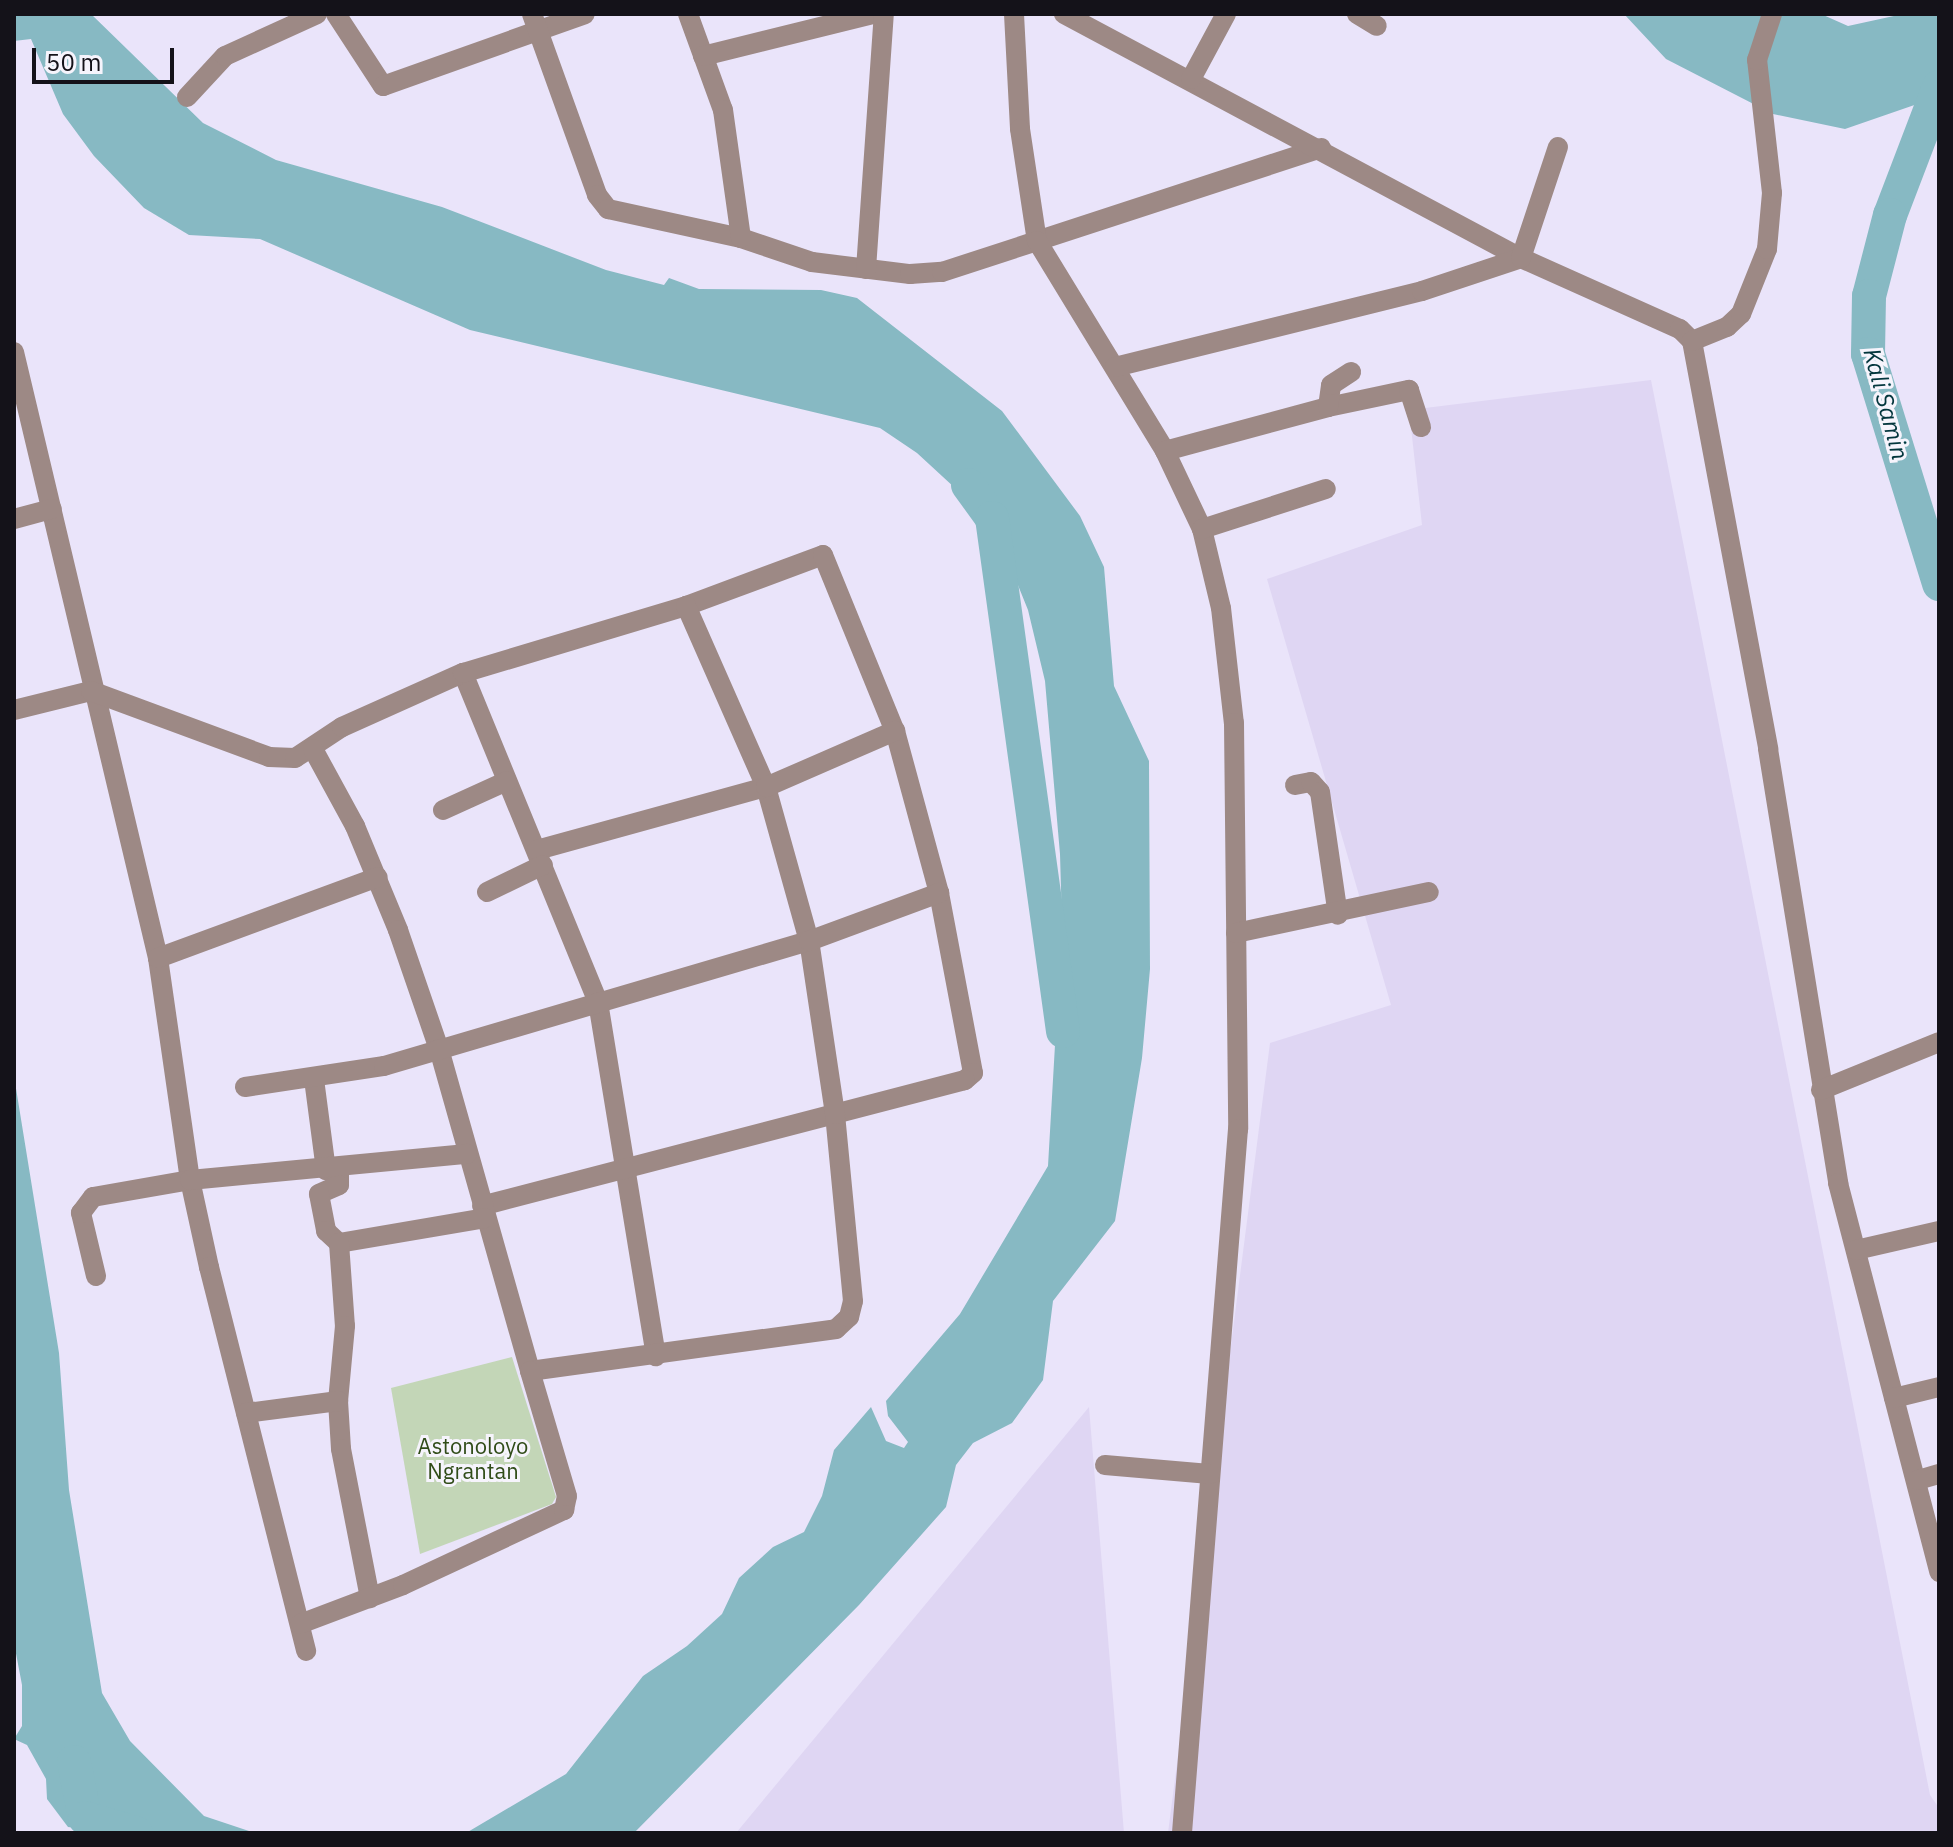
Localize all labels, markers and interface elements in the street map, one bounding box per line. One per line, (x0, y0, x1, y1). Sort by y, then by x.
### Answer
scale bar (36, 32, 178, 82)
text: 50 m (46, 46, 101, 78)
water label: Kali Samin (1857, 345, 1915, 463)
park label: Astonoloyo Ngrantan (418, 1432, 528, 1484)

